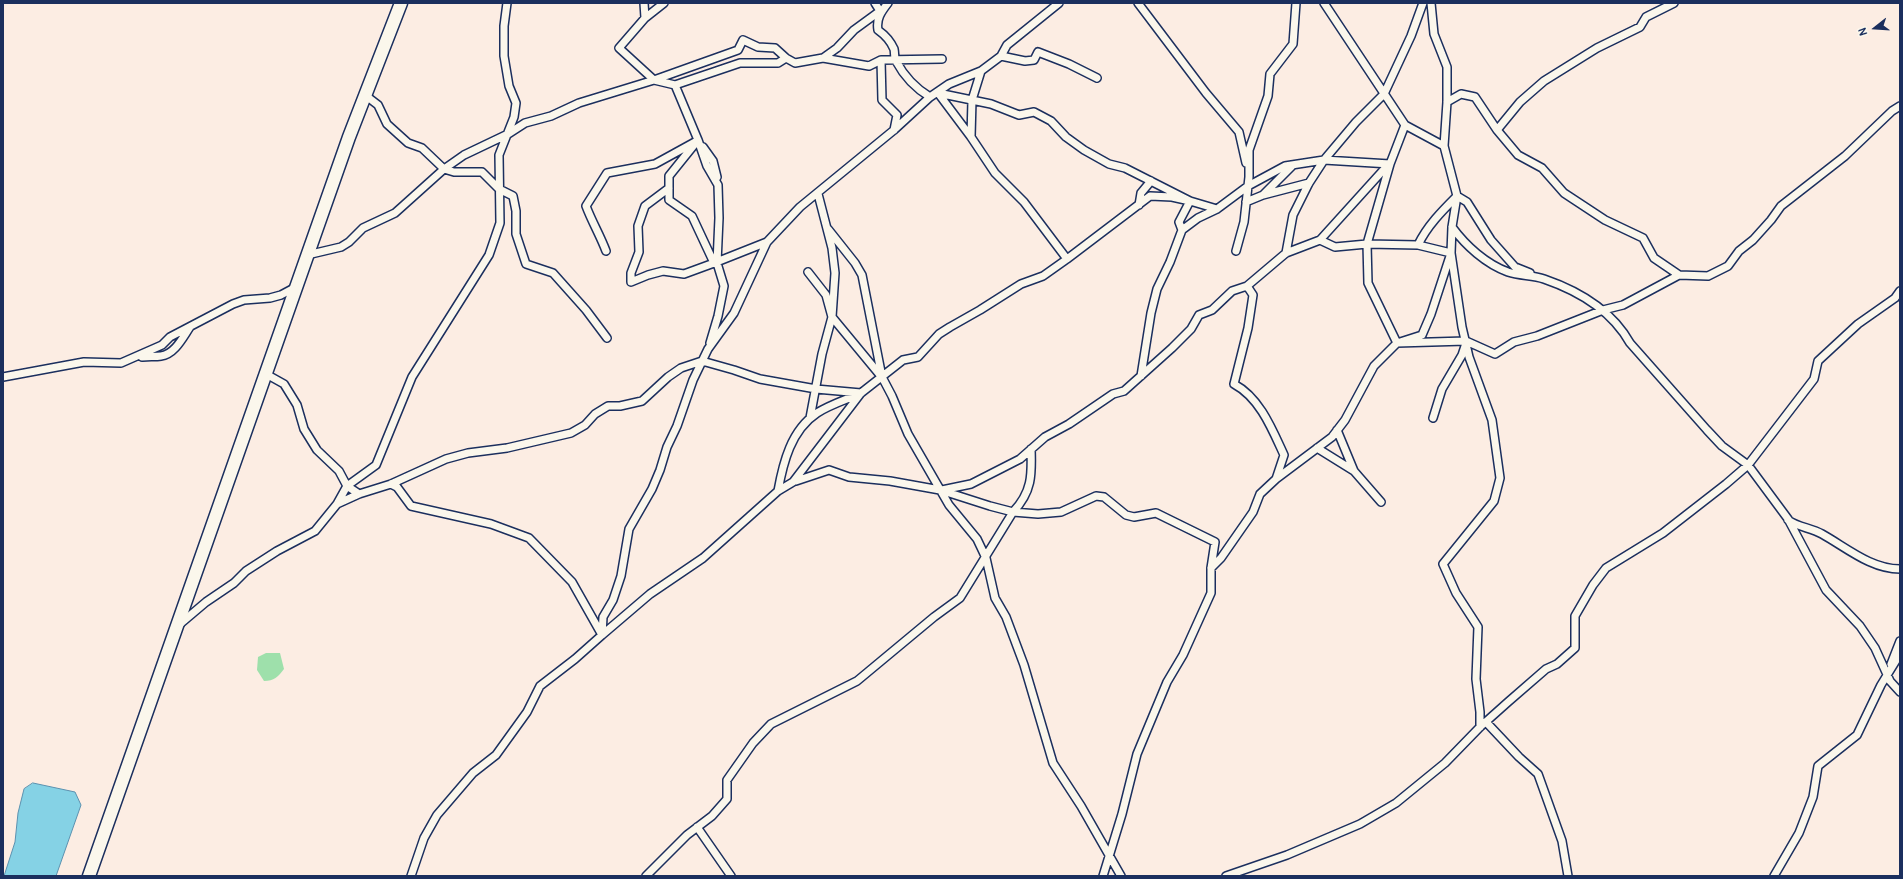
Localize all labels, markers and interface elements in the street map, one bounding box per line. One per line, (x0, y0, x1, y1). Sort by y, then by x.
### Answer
north arrow (1855, 8, 1895, 48)
text: N (1856, 26, 1870, 37)

